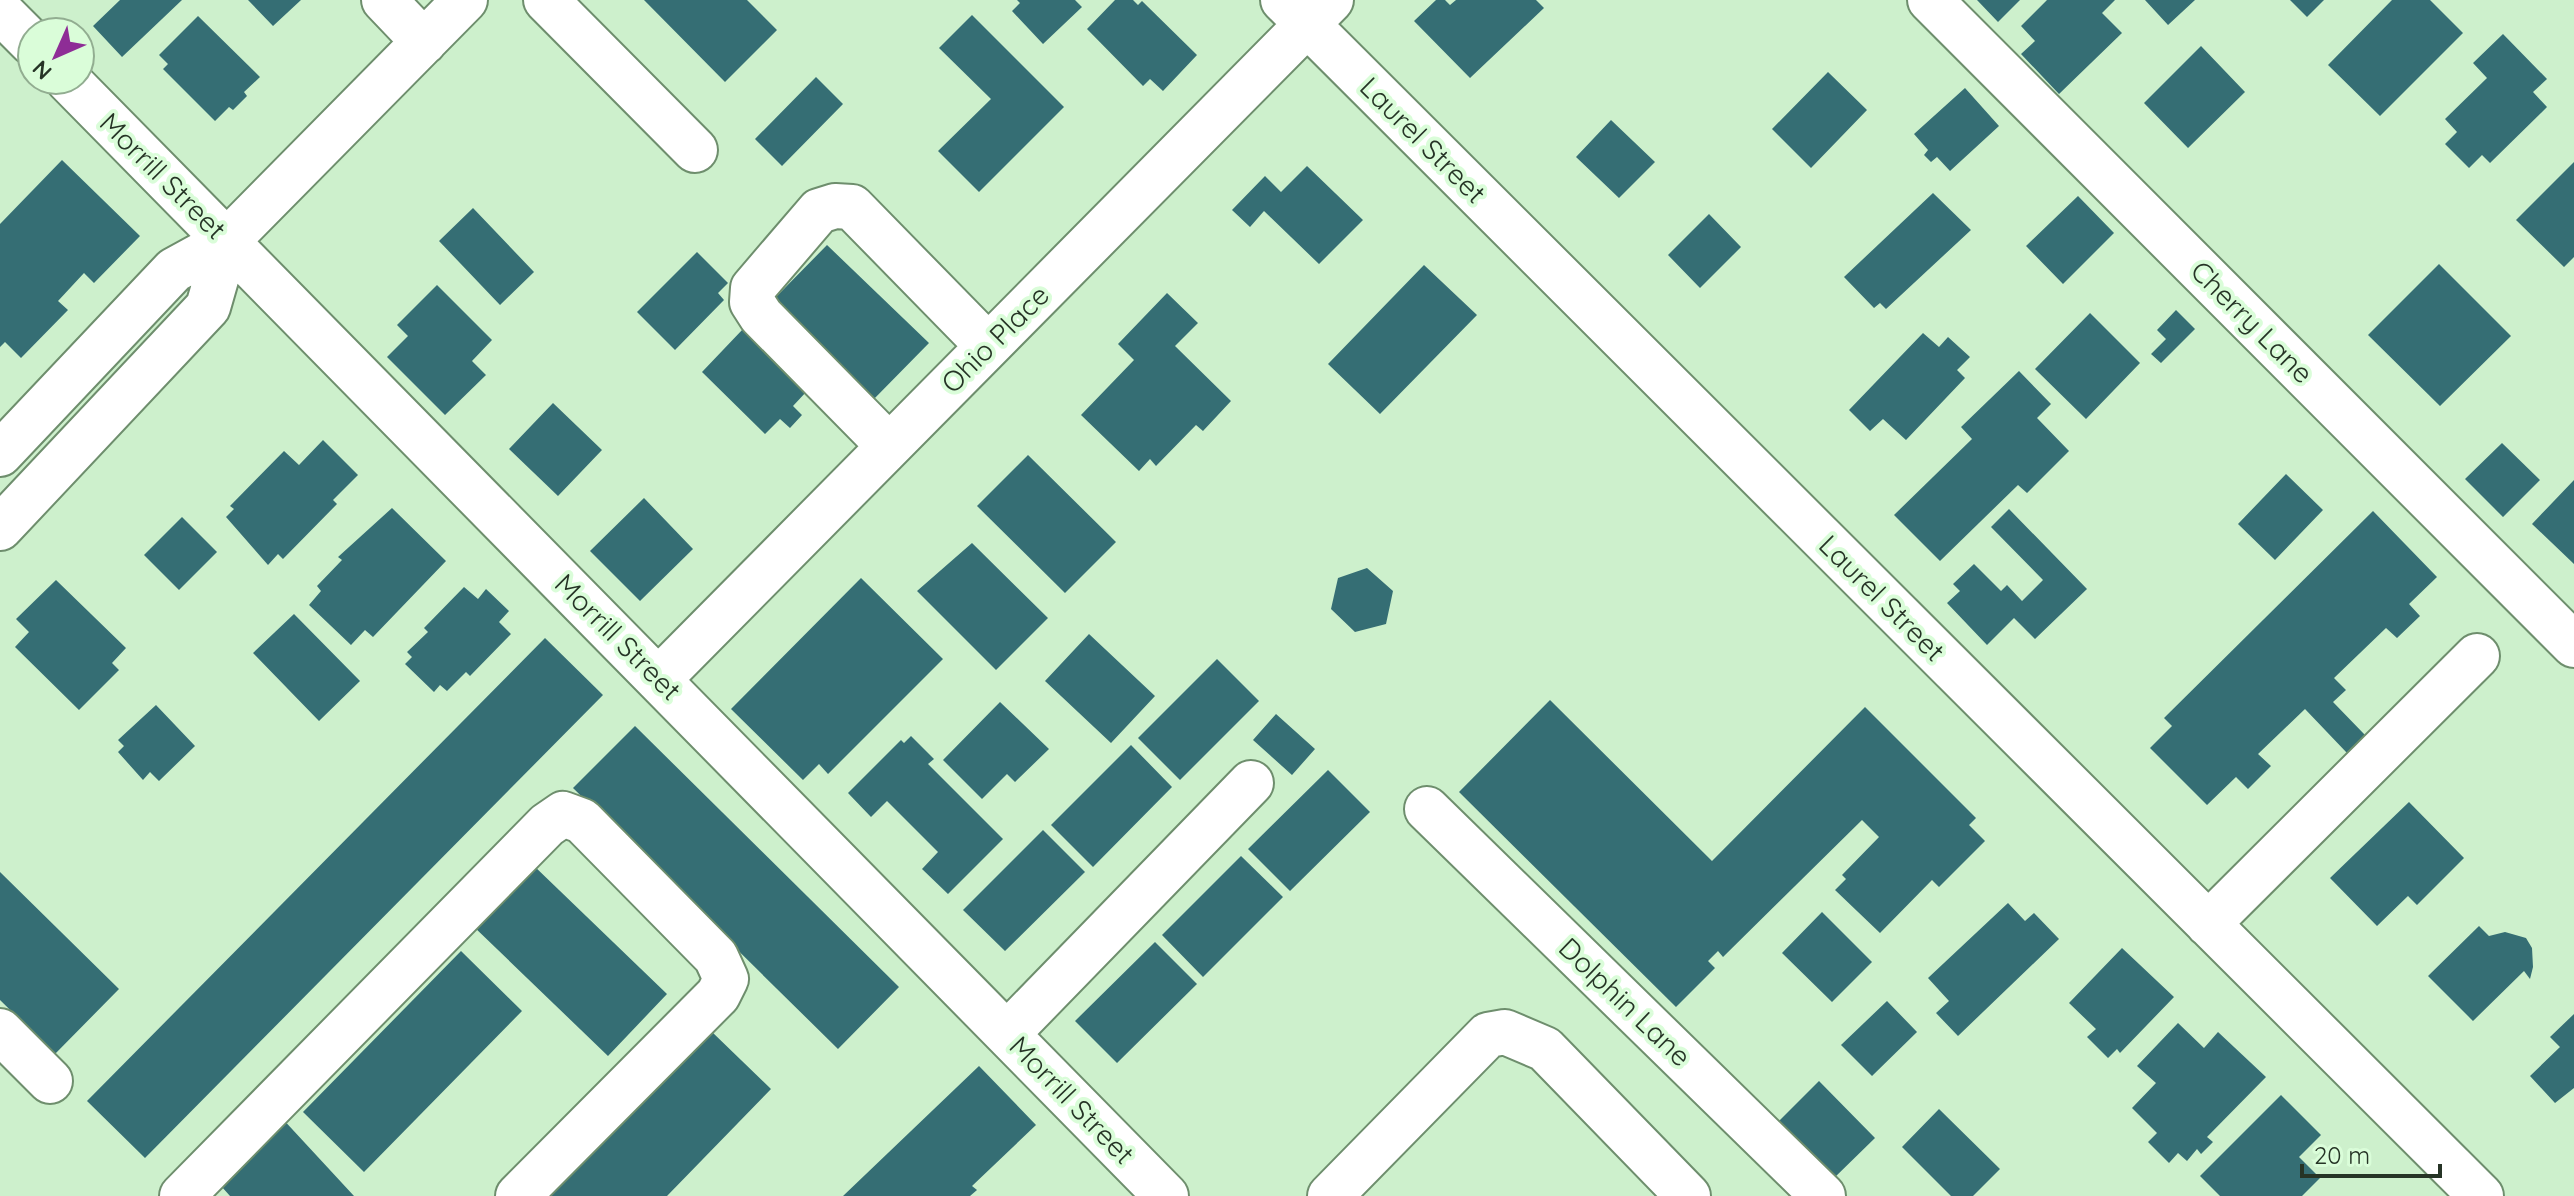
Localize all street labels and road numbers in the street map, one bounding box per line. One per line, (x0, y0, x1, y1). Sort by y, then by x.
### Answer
street label: Laurel Street (1353, 69, 1494, 210)
street label: Morrill Street (93, 105, 234, 246)
street label: Cherry Lane (2184, 253, 2321, 390)
street label: Ohio Place (933, 277, 1056, 400)
street label: Laurel Street (1812, 527, 1953, 668)
street label: Morrill Street (548, 566, 689, 707)
street label: Dolphin Lane (1552, 930, 1699, 1073)
street label: Morrill Street (1003, 1028, 1142, 1171)

